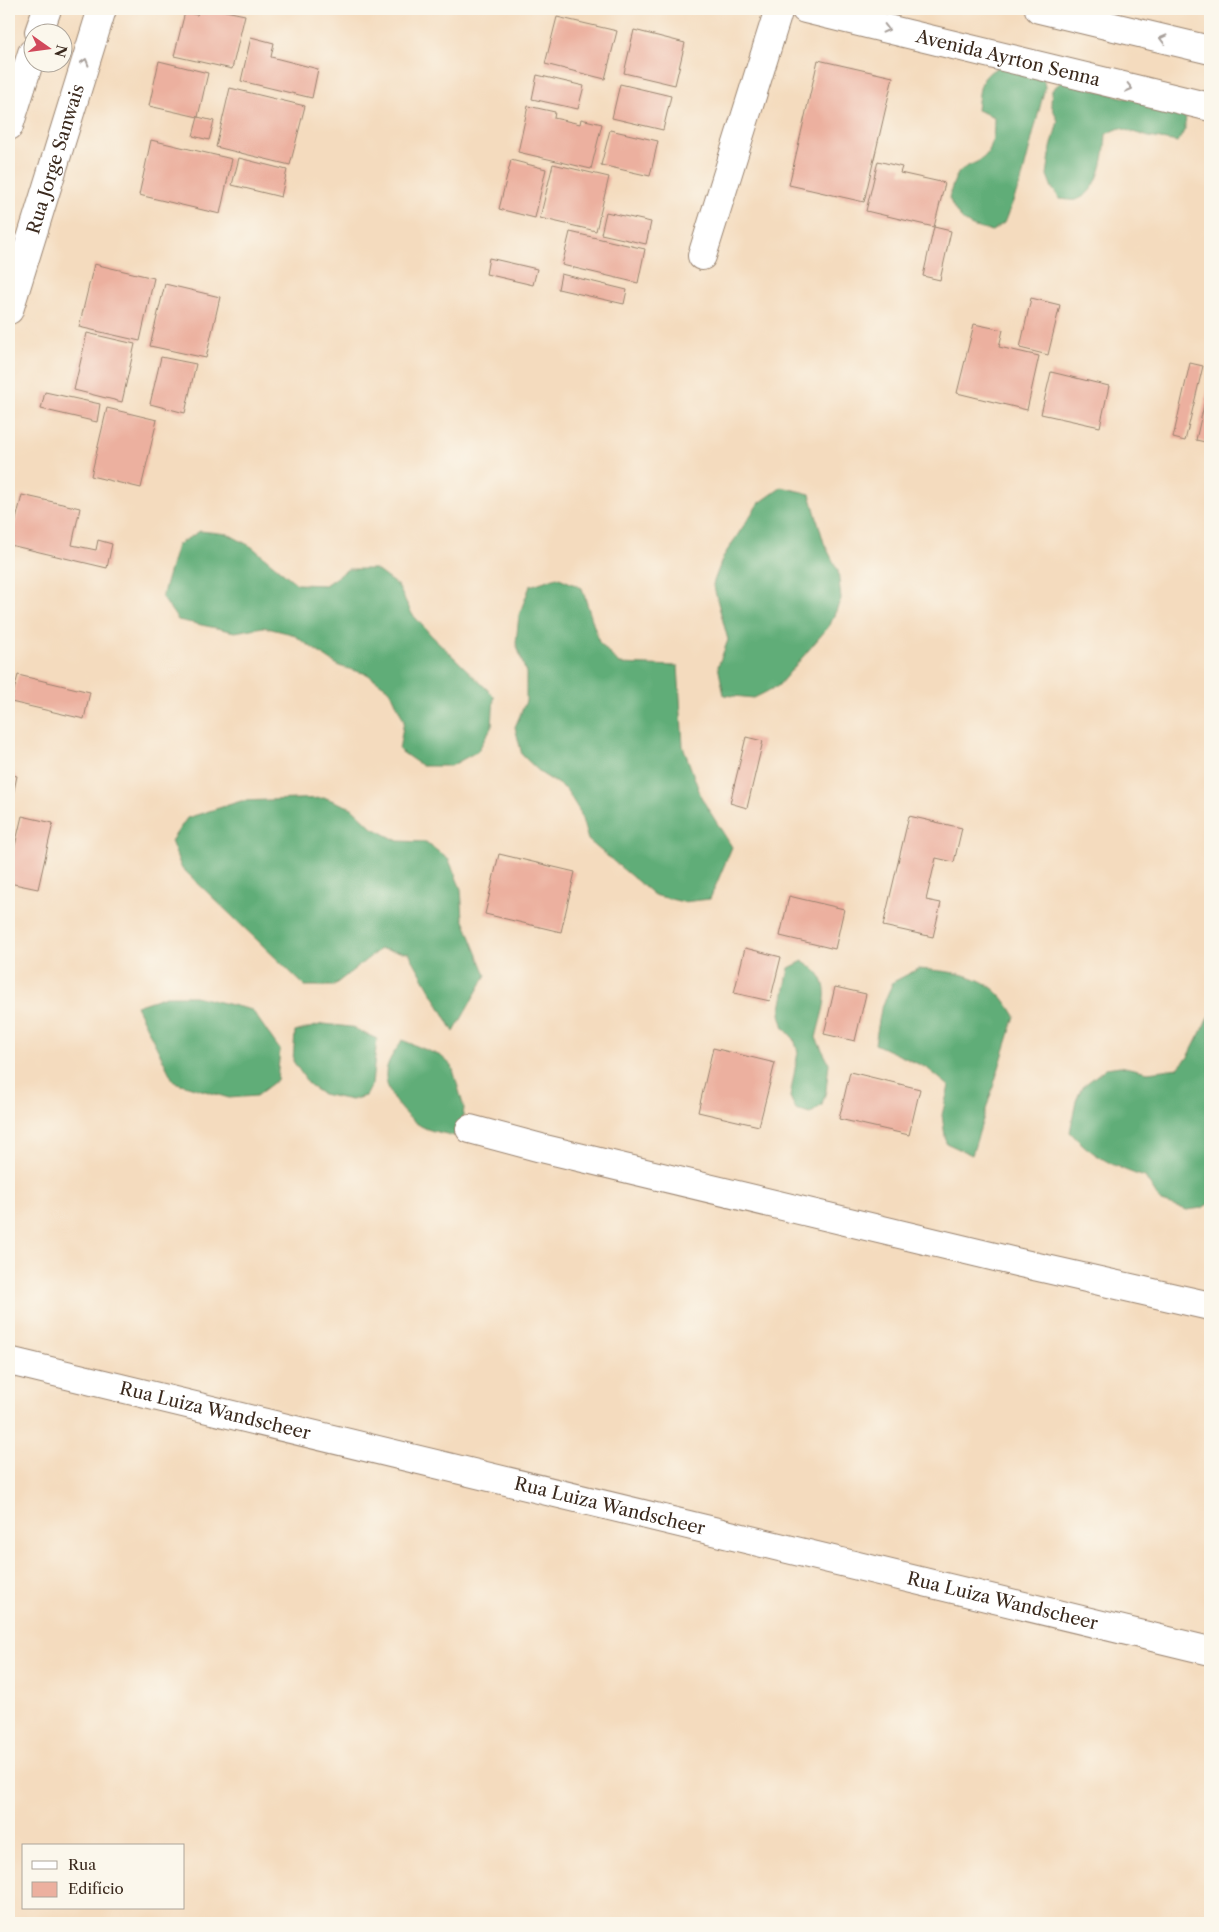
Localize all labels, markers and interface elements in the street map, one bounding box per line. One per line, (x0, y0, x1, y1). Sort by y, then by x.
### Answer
north arrow (22, 22, 72, 72)
one-way arrow (882, 23, 891, 34)
street label: Avenida Ayrton Senna (913, 25, 1103, 91)
one-way arrow (1158, 34, 1167, 45)
text: N (50, 43, 71, 59)
one-way arrow (79, 59, 89, 67)
street label: Rua Jorge Sanwais (22, 81, 89, 237)
one-way arrow (1125, 82, 1134, 93)
street label: Rua Luiza Wandscheer (117, 1377, 313, 1445)
street label: Rua Luiza Wandscheer (512, 1472, 708, 1540)
street label: Rua Luiza Wandscheer (905, 1567, 1101, 1635)
legend (22, 1844, 185, 1910)
text: Rua (68, 1855, 96, 1874)
text: Edifício (68, 1879, 124, 1898)

